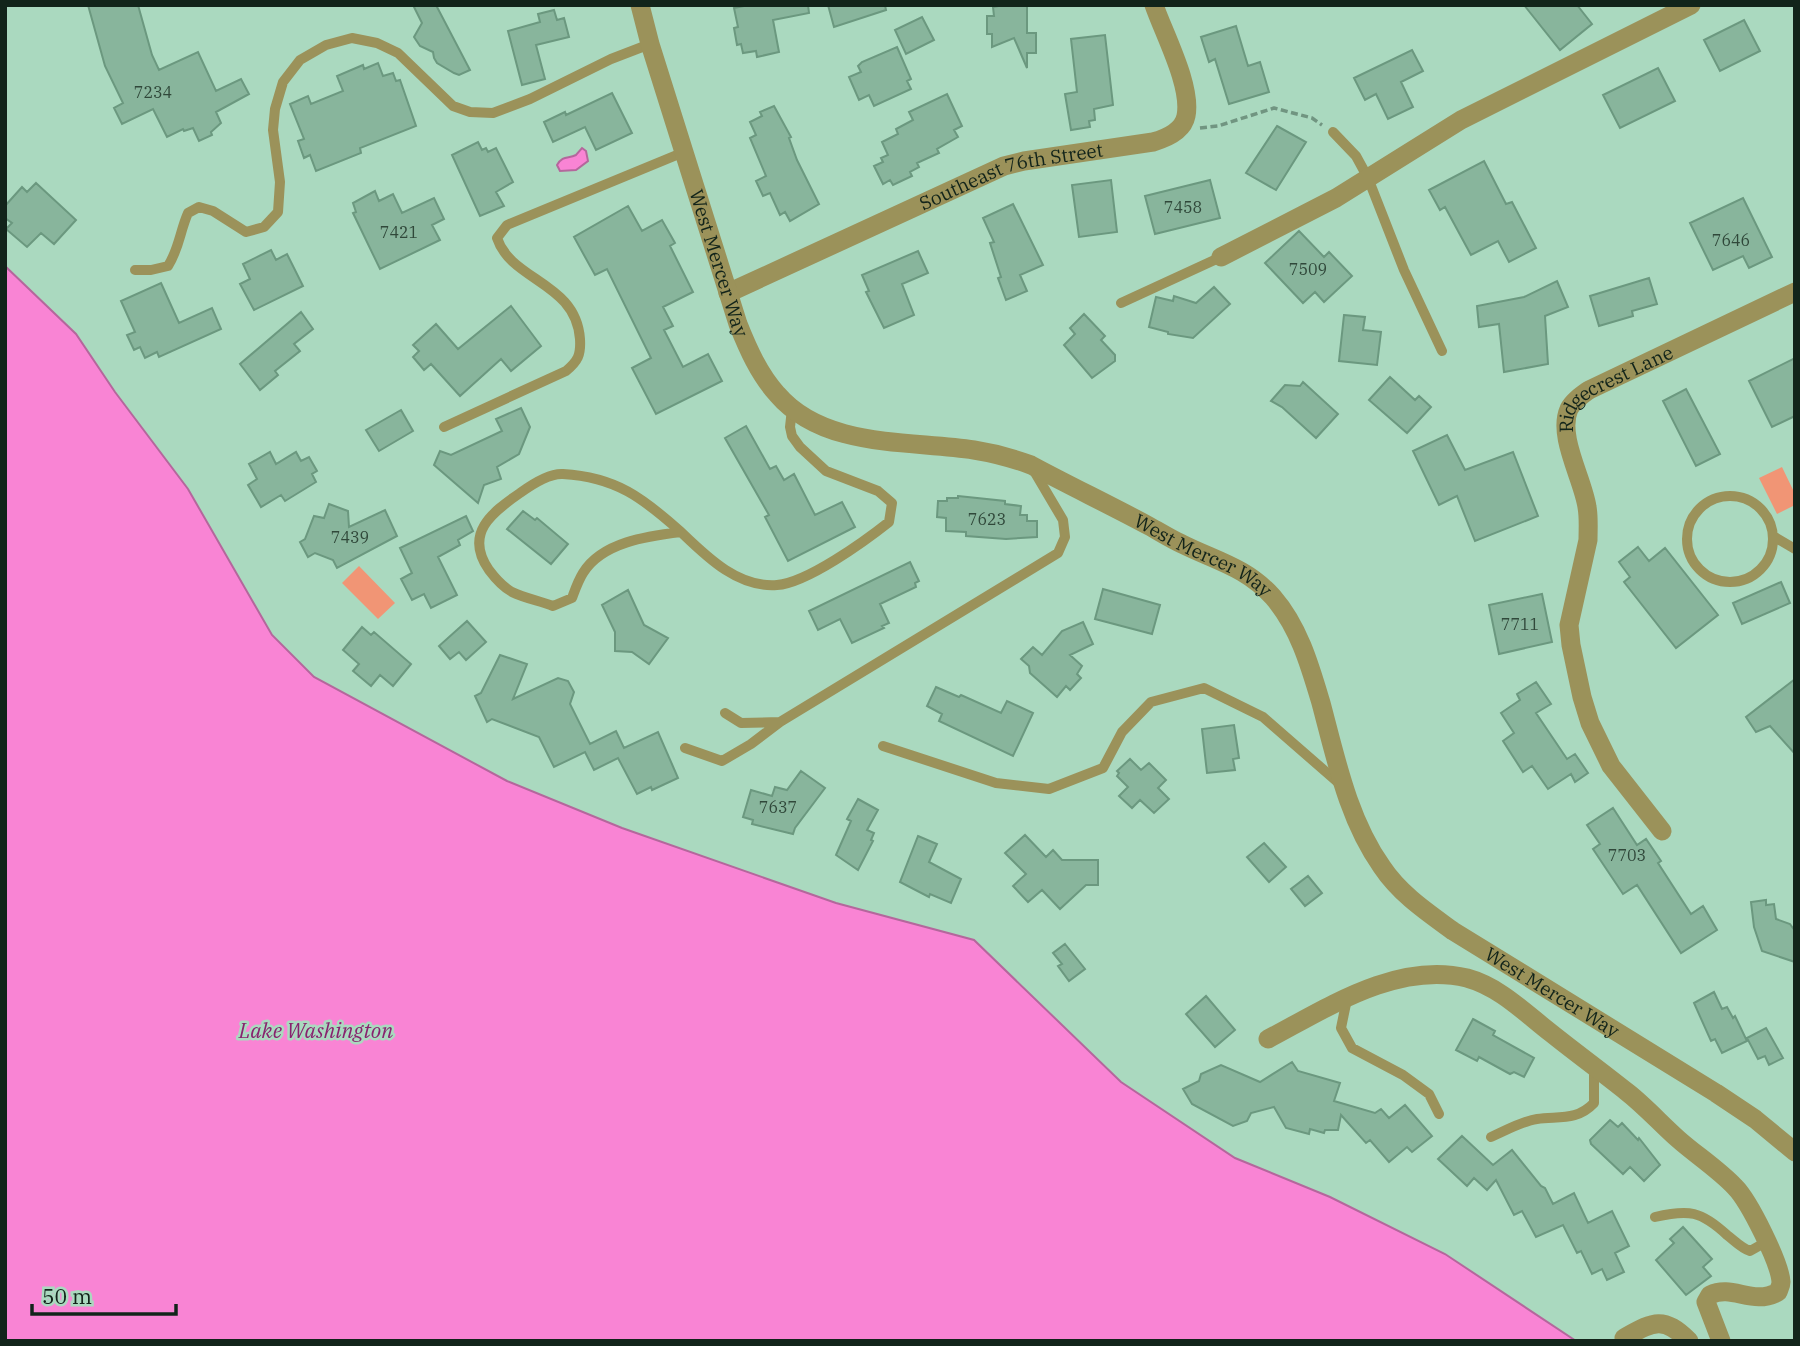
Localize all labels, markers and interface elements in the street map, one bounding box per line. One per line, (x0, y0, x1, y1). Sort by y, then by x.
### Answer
house number: 7234 (134, 82, 172, 102)
street label: Southeast 76th Street (915, 137, 1105, 215)
street label: West Mercer Way (684, 186, 754, 341)
house number: 7458 (1164, 197, 1202, 217)
house number: 7421 (380, 222, 418, 242)
house number: 7646 (1712, 230, 1750, 250)
house number: 7509 (1289, 259, 1327, 279)
street label: Ridgecrest Lane (1554, 340, 1677, 433)
street label: West Mercer Way (1130, 508, 1278, 602)
house number: 7623 (968, 509, 1006, 529)
house number: 7439 (331, 527, 369, 547)
house number: 7711 (1501, 614, 1539, 634)
house number: 7637 (759, 797, 797, 817)
house number: 7703 (1608, 845, 1646, 865)
street label: West Mercer Way (1481, 942, 1625, 1043)
water label: Lake Washington (238, 1016, 393, 1044)
scale bar (32, 1272, 175, 1316)
text: 50 m (42, 1282, 92, 1310)

